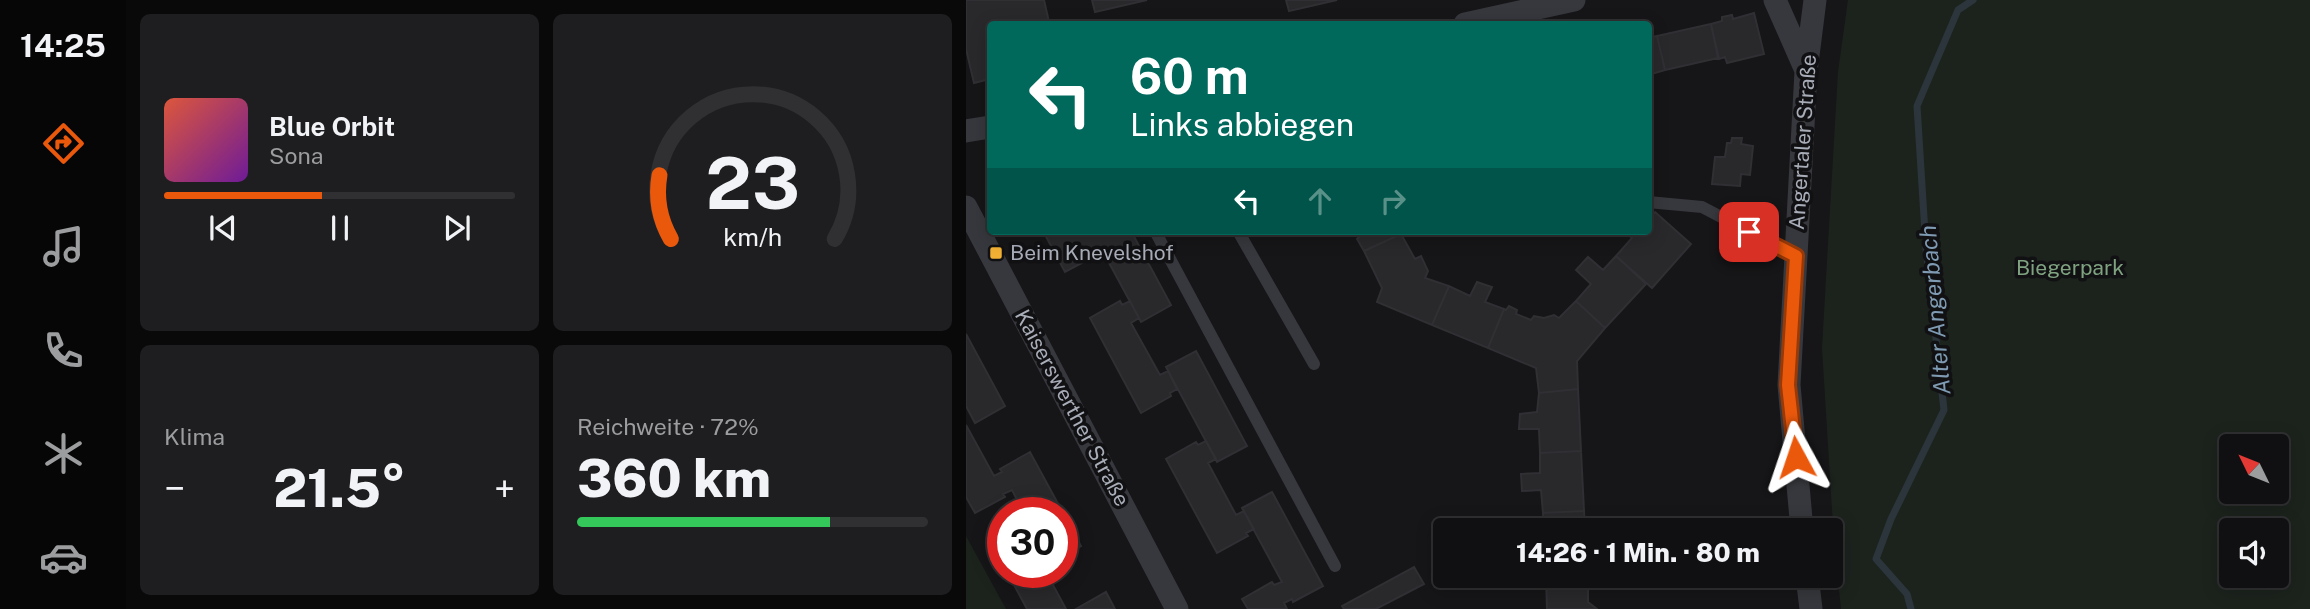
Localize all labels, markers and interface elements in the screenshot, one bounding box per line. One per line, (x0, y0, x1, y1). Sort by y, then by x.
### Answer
text: 14:25 (20, 27, 106, 64)
text: 60 m (1130, 47, 1249, 105)
icon: left (1015, 49, 1106, 140)
street label: Angertaler Straße (1784, 53, 1821, 231)
text: Links abbiegen (1130, 106, 1354, 143)
text: Blue Orbit (269, 111, 395, 142)
icon: directions (39, 119, 88, 168)
text: 23 (705, 140, 800, 225)
text: Sona (269, 142, 323, 169)
icon: left (1228, 182, 1266, 220)
icon: ahead (1301, 182, 1339, 220)
icon: right (1374, 182, 1412, 220)
pin (1719, 202, 1779, 262)
icon: previous (204, 209, 242, 247)
icon: pause (321, 209, 359, 247)
icon: next (438, 209, 476, 247)
icon: arrive (1730, 213, 1768, 251)
icon: music (39, 222, 88, 271)
text: km/h (723, 222, 782, 252)
water label: Alter Angerbach (1914, 224, 1955, 396)
place label: Beim Knevelshof (1010, 240, 1174, 265)
marker: Beim Knevelshof (988, 245, 1004, 261)
park label: Biegerpark (2016, 255, 2124, 280)
street label: Kaiserswerther Straße (1010, 305, 1135, 510)
icon: phone (39, 326, 88, 375)
text: Reichweite · 72% (577, 413, 759, 440)
position arrow (1759, 420, 1833, 494)
text: Klima (164, 423, 225, 450)
icon: climate (39, 429, 88, 478)
north arrow (2219, 434, 2289, 504)
map controls (2219, 434, 2289, 588)
text: 360 km (577, 448, 771, 509)
text: 21.5° (273, 458, 406, 519)
text: − (164, 466, 185, 511)
text: + (494, 466, 515, 511)
speed limit sign: 30 (987, 497, 1078, 588)
button: sound (2219, 518, 2289, 588)
icon: car (39, 533, 88, 582)
text: 14:26 · 1 Min. · 80 m (1516, 537, 1760, 568)

